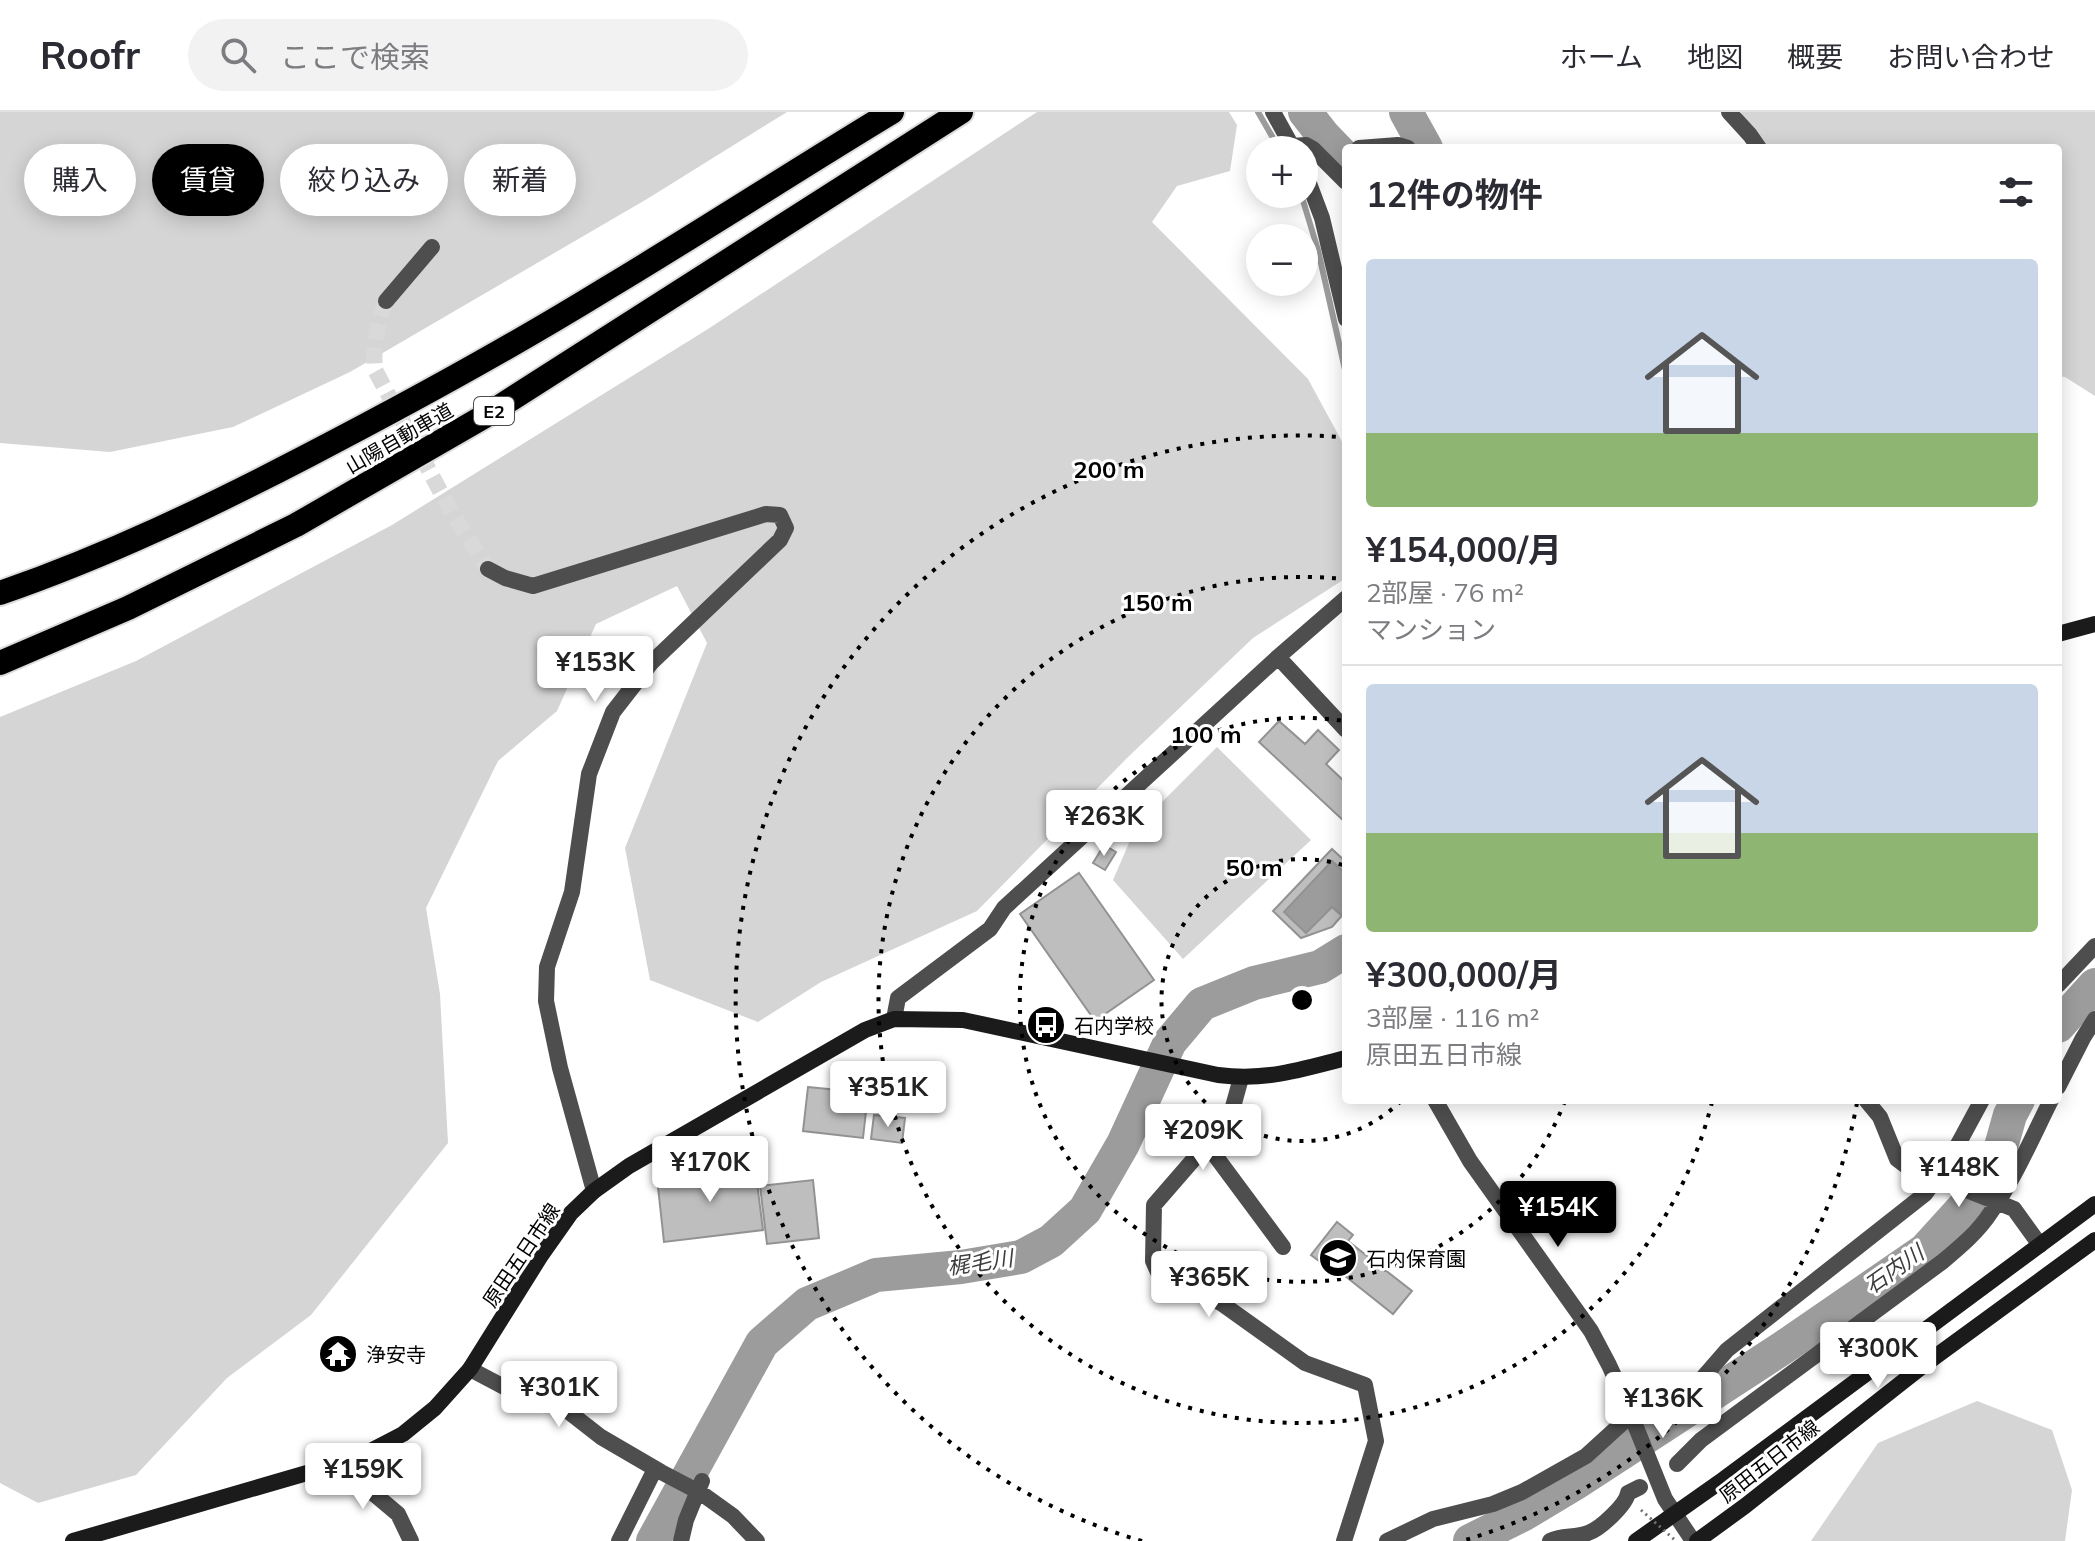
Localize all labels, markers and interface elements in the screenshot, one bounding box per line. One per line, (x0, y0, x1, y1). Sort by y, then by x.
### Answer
search box (188, 19, 748, 91)
text: Roofr (40, 31, 140, 79)
icon: search (216, 33, 260, 77)
text: ここで検索 (280, 38, 430, 76)
text: ホーム (1560, 39, 1643, 74)
text: 地図 (1687, 39, 1743, 74)
text: 概要 (1787, 39, 1843, 74)
text: お問い合わせ (1887, 39, 2055, 74)
map controls (1246, 136, 1318, 296)
button: + (1246, 136, 1318, 208)
chip: 購入 (24, 144, 136, 216)
chip: 賃貸 (152, 144, 264, 216)
chip: 絞り込み (280, 144, 448, 216)
chip: 新着 (464, 144, 576, 216)
icon: filters (1994, 170, 2038, 214)
text: 12件の物件 (1366, 173, 1543, 216)
button: − (1246, 224, 1318, 296)
icon: home (1630, 311, 1774, 455)
street label: 山陽自動車道 (341, 397, 457, 479)
road number: E2 (474, 397, 514, 425)
text: 200 m (1073, 454, 1145, 484)
text: ¥154,000/月 (1366, 528, 1562, 571)
text: 2部屋 · 76 m² (1366, 576, 1524, 609)
text: 150 m (1121, 587, 1193, 617)
text: マンション (1366, 613, 1496, 646)
pin: ¥153K (539, 636, 651, 704)
text: ¥153K (555, 645, 635, 678)
text: 100 m (1170, 719, 1242, 749)
icon: home (1630, 736, 1774, 880)
pin: ¥263K (1048, 790, 1160, 858)
text: ¥263K (1064, 799, 1144, 832)
text: 50 m (1226, 852, 1282, 882)
text: ¥300,000/月 (1366, 953, 1562, 996)
centre of rings (1288, 986, 1316, 1014)
text: 3部屋 · 116 m² (1366, 1001, 1539, 1034)
bus stop icon: 石内学校 (1025, 1004, 1067, 1046)
place label: 石内学校 (1074, 1013, 1154, 1038)
text: 原田五日市線 (1366, 1038, 1522, 1071)
pin: ¥351K (832, 1061, 944, 1129)
text: ¥351K (848, 1070, 928, 1103)
pin: ¥209K (1147, 1104, 1259, 1172)
text: ¥209K (1163, 1113, 1243, 1146)
pin: ¥170K (654, 1136, 766, 1204)
pin: ¥148K (1903, 1141, 2015, 1209)
text: ¥170K (670, 1145, 750, 1178)
text: ¥148K (1919, 1150, 1999, 1183)
pin: ¥154K (1502, 1181, 1614, 1249)
text: ¥154K (1518, 1190, 1598, 1223)
street label: 原田五日市線 (477, 1198, 565, 1312)
school or university icon: 石内保育園 (1317, 1237, 1359, 1279)
water label: 石内川 (1859, 1237, 1931, 1299)
water label: 梶毛川 (945, 1243, 1017, 1280)
place label: 石内保育園 (1366, 1246, 1466, 1271)
pin: ¥365K (1153, 1251, 1265, 1319)
text: ¥365K (1169, 1260, 1249, 1293)
pin: ¥300K (1822, 1322, 1934, 1390)
text: ¥300K (1838, 1331, 1918, 1364)
temple icon: 浄安寺 (317, 1333, 359, 1375)
place label: 浄安寺 (366, 1342, 426, 1367)
pin: ¥301K (503, 1361, 615, 1429)
text: ¥301K (519, 1370, 599, 1403)
pin: ¥136K (1607, 1372, 1719, 1440)
text: ¥136K (1623, 1381, 1703, 1414)
street label: 原田五日市線 (1714, 1414, 1824, 1508)
pin: ¥159K (307, 1443, 419, 1511)
text: ¥159K (323, 1452, 403, 1485)

